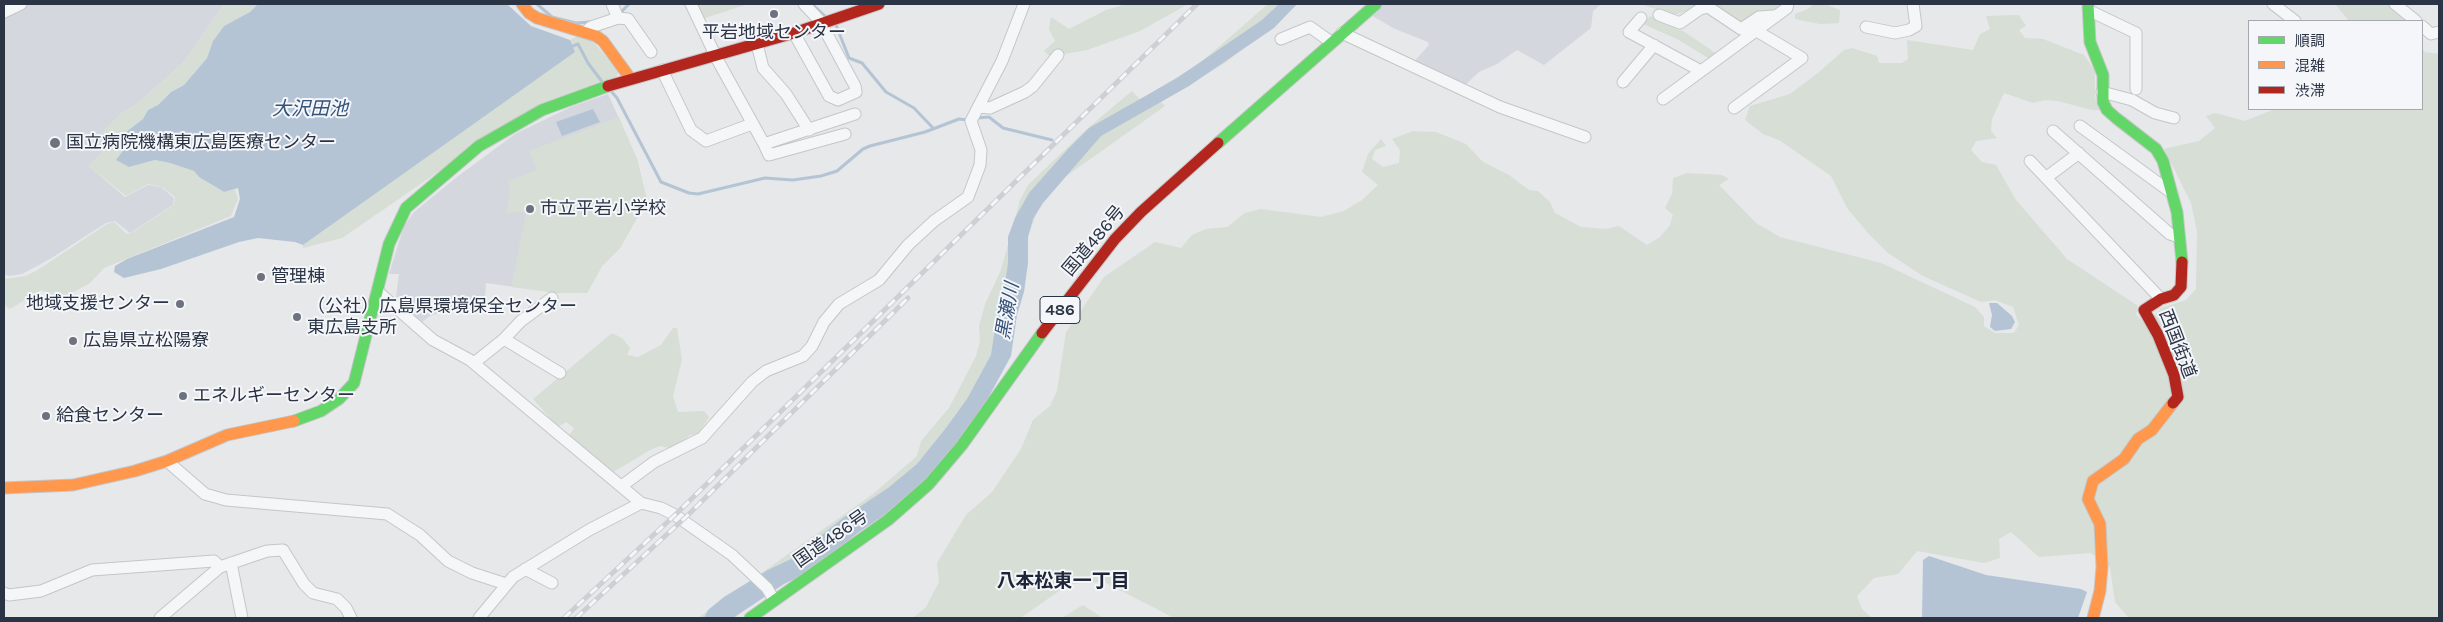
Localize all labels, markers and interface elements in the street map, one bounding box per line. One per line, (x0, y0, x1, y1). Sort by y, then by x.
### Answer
marker: 平岩地域センター (768, 8, 780, 20)
legend (2248, 20, 2423, 110)
place label: 平岩地域センター (702, 22, 846, 44)
text: 順調 (2295, 32, 2325, 50)
text: 混雑 (2295, 57, 2325, 75)
text: 渋滞 (2295, 82, 2325, 100)
water label: 大沢田池 (272, 99, 348, 121)
place label: 国立病院機構東広島医療センター (66, 132, 336, 154)
marker: 国立病院機構東広島医療センター (48, 136, 62, 150)
place label: 市立平岩小学校 (540, 198, 666, 220)
street label: 国道486号 (1058, 201, 1130, 281)
marker: 市立平岩小学校 (524, 203, 536, 215)
place label: 管理棟 (271, 266, 325, 288)
marker: 管理棟 (255, 271, 267, 283)
water label: 黒瀬川 (992, 281, 1024, 341)
place label: 地域支援センター (26, 293, 170, 315)
place label: （公社）広島県環境保全センター 東広島支所 (307, 296, 577, 338)
road number: 486 (1040, 296, 1080, 324)
marker: 地域支援センター (174, 298, 186, 310)
street label: 西国街道 (2154, 307, 2200, 381)
marker: （公社）広島県環境保全センター 東広島支所 (291, 311, 303, 323)
place label: 広島県立松陽寮 (83, 330, 209, 352)
marker: 広島県立松陽寮 (67, 335, 79, 347)
place label: エネルギーセンター (193, 385, 355, 407)
marker: エネルギーセンター (177, 390, 189, 402)
place label: 給食センター (56, 405, 164, 427)
marker: 給食センター (40, 410, 52, 422)
street label: 国道486号 (790, 506, 872, 572)
district label: 八本松東一丁目 (997, 571, 1129, 593)

